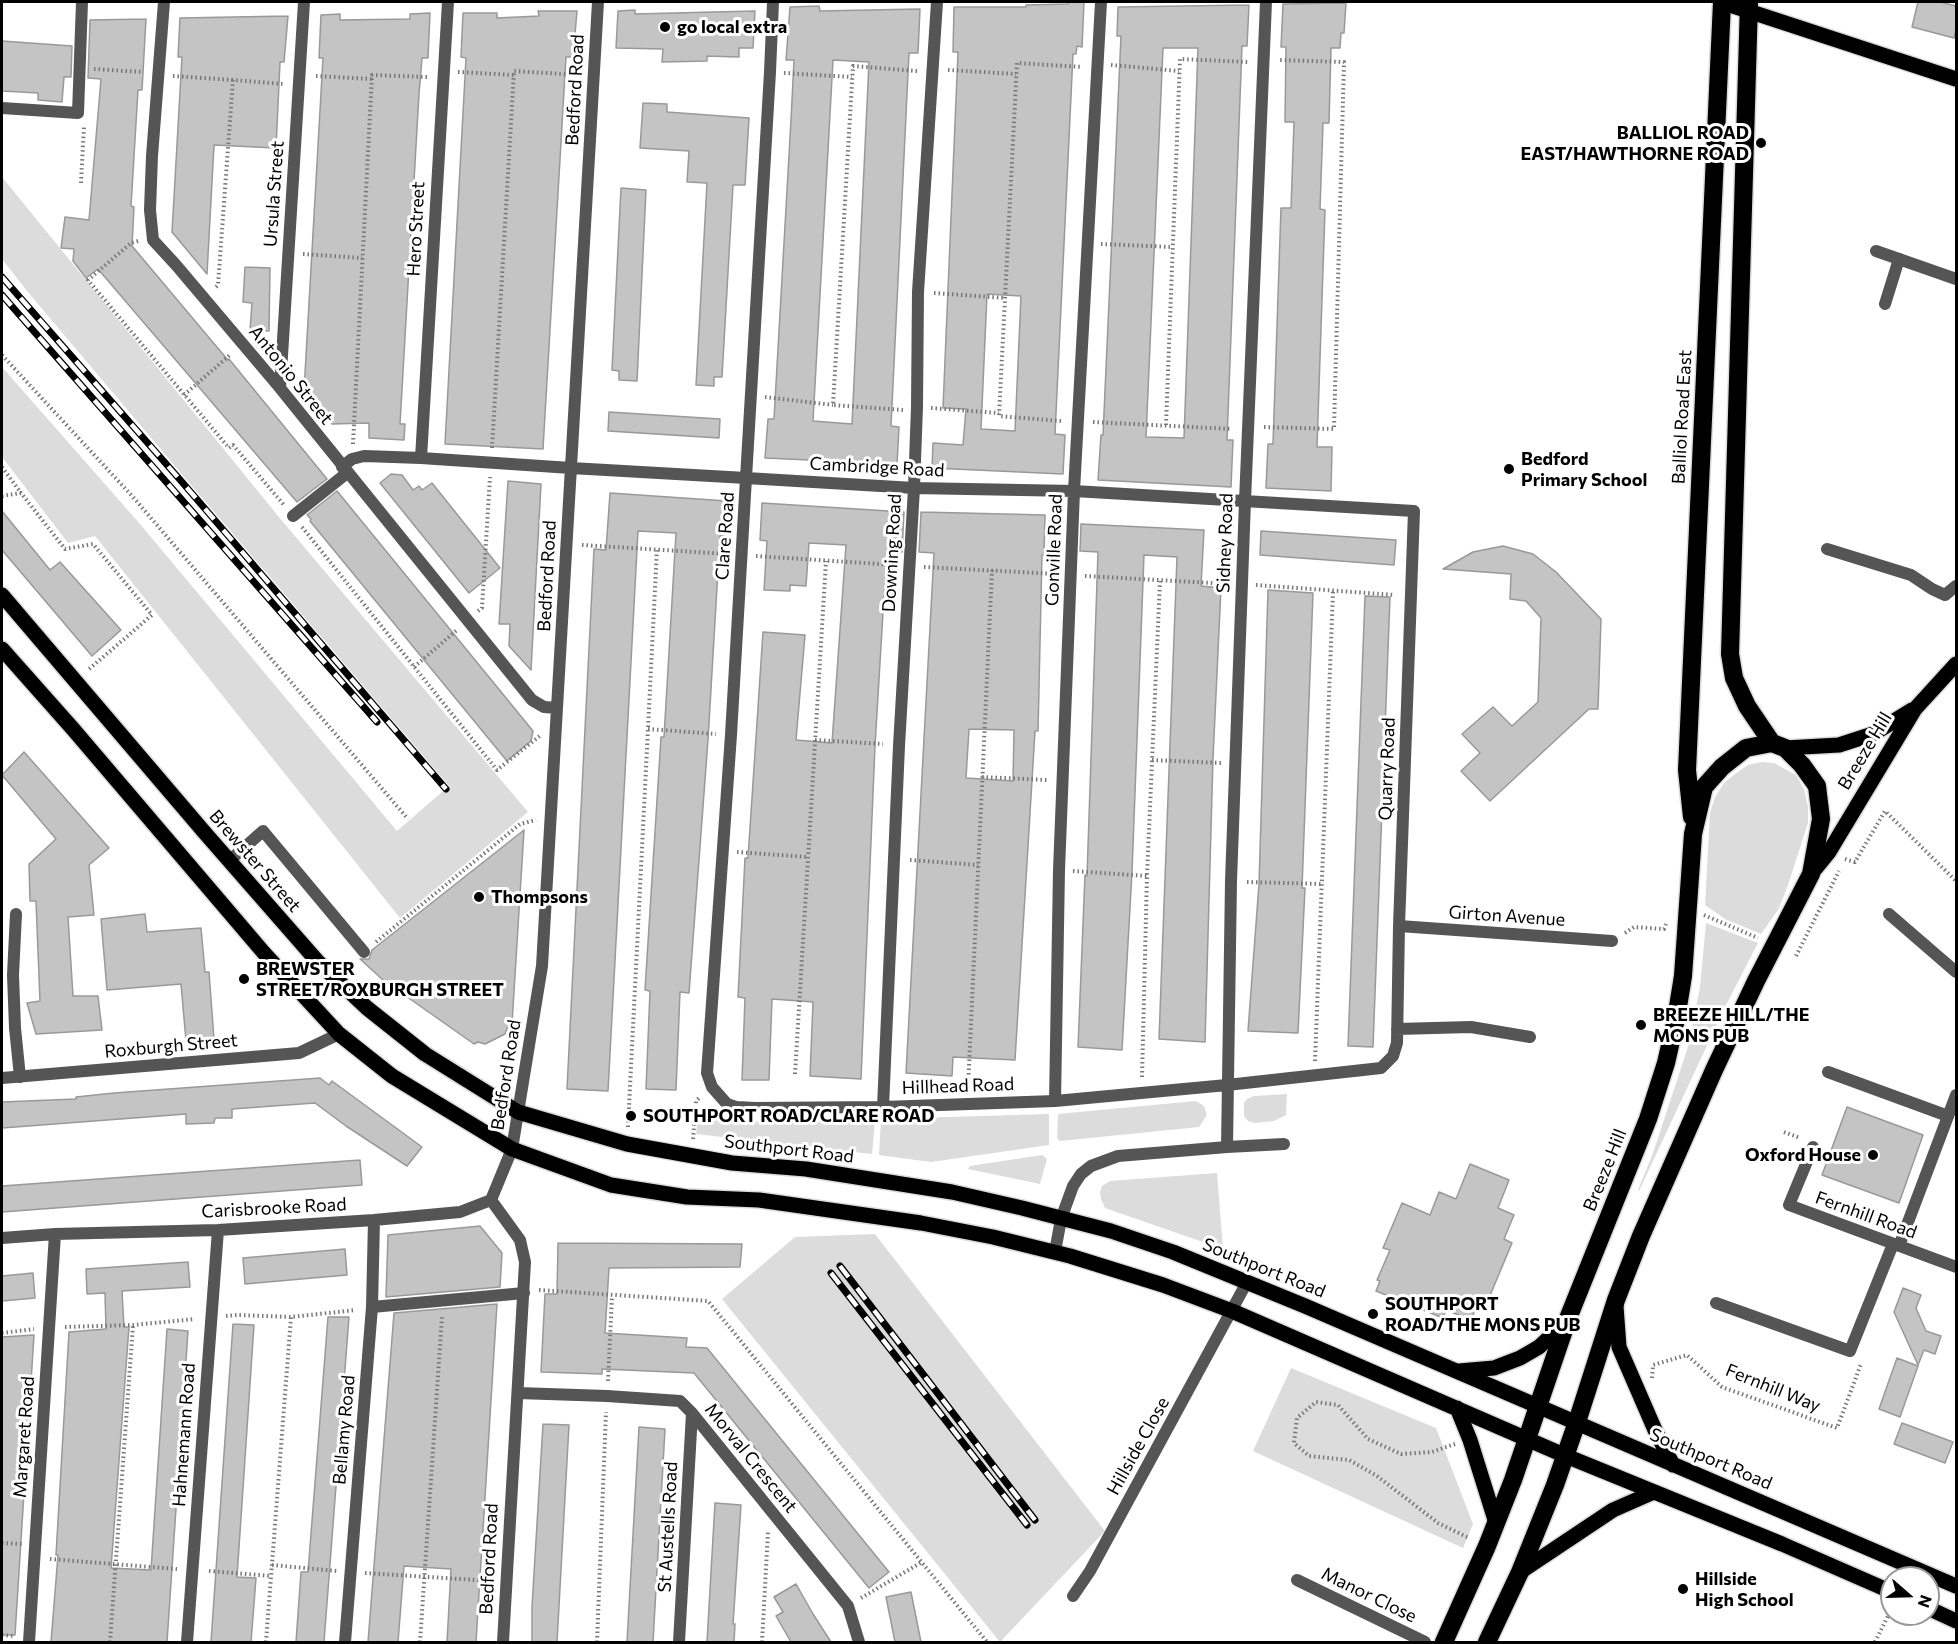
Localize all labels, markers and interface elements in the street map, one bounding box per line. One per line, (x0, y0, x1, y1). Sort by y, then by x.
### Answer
place label: go local extra (677, 16, 787, 38)
marker: go local extra (658, 20, 672, 34)
street label: Bedford Road (561, 34, 589, 146)
place label: BALLIOL ROAD EAST/HAWTHORNE ROAD (1521, 122, 1749, 164)
marker: BALLIOL ROAD EAST/HAWTHORNE ROAD (1754, 136, 1768, 150)
street label: Ursula Street (260, 140, 288, 248)
street label: Hero Street (403, 181, 429, 277)
street label: Antonio Street (245, 321, 337, 429)
street label: Balliol Road East (1668, 349, 1696, 485)
place label: Bedford Primary School (1521, 448, 1647, 490)
street label: Cambridge Road (809, 453, 945, 481)
marker: Bedford Primary School (1502, 462, 1516, 476)
street label: Clare Road (711, 491, 739, 581)
street label: Downing Road (878, 493, 906, 613)
street label: Sidney Road (1212, 493, 1238, 593)
street label: Gonville Road (1041, 494, 1067, 606)
street label: Bedford Road (533, 520, 561, 632)
street label: Breeze Hill (1833, 708, 1897, 794)
street label: Quarry Road (1374, 717, 1400, 821)
street label: Brewster Street (205, 805, 305, 917)
place label: Thompsons (491, 886, 588, 908)
marker: Thompsons (472, 890, 486, 904)
street label: Girton Avenue (1448, 901, 1566, 931)
place label: BREWSTER STREET/ROXBURGH STREET (256, 958, 504, 1000)
marker: BREWSTER STREET/ROXBURGH STREET (237, 972, 251, 986)
place label: BREEZE HILL/THE MONS PUB (1653, 1004, 1809, 1046)
street label: Bedford Road (487, 1018, 525, 1132)
marker: BREEZE HILL/THE MONS PUB (1634, 1018, 1648, 1032)
street label: Roxburgh Street (103, 1029, 239, 1063)
street label: Hillhead Road (901, 1073, 1015, 1099)
place label: SOUTHPORT ROAD/CLARE ROAD (643, 1105, 934, 1127)
marker: SOUTHPORT ROAD/CLARE ROAD (624, 1109, 638, 1123)
street label: Breeze Hill (1579, 1126, 1631, 1214)
street label: Southport Road (723, 1130, 855, 1168)
place label: Oxford House (1745, 1144, 1861, 1166)
marker: Oxford House (1866, 1148, 1880, 1162)
street label: Fernhill Road (1812, 1187, 1920, 1243)
street label: Carisbrooke Road (201, 1193, 347, 1223)
street label: Southport Road (1199, 1234, 1329, 1302)
place label: SOUTHPORT ROAD/THE MONS PUB (1385, 1293, 1580, 1336)
marker: SOUTHPORT ROAD/THE MONS PUB (1366, 1307, 1380, 1321)
street label: Fernhill Way (1722, 1359, 1824, 1417)
street label: Hahnemann Road (168, 1362, 200, 1508)
street label: Bellamy Road (328, 1374, 360, 1486)
street label: Margaret Road (9, 1375, 39, 1499)
street label: Hillside Close (1102, 1393, 1174, 1499)
street label: Morval Crescent (700, 1399, 802, 1517)
street label: Southport Road (1647, 1424, 1775, 1494)
street label: St Austells Road (654, 1461, 682, 1593)
street label: Bedford Road (475, 1503, 503, 1615)
street label: Manor Close (1318, 1563, 1420, 1627)
north arrow (1880, 1566, 1940, 1626)
place label: Hillside High School (1695, 1568, 1794, 1610)
marker: Hillside High School (1676, 1582, 1690, 1596)
text: N (1915, 1593, 1936, 1611)

